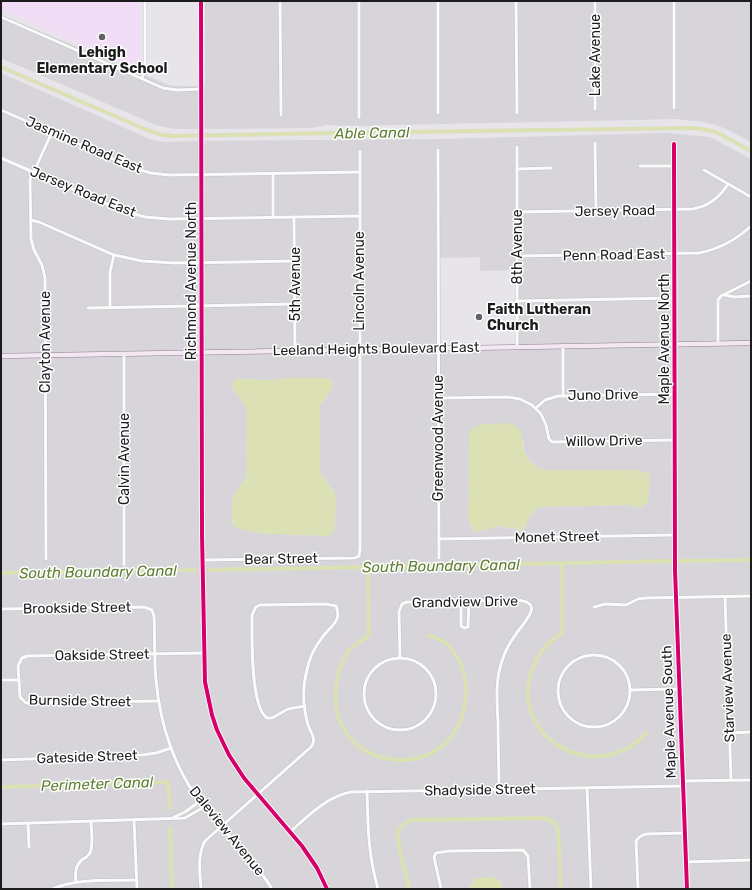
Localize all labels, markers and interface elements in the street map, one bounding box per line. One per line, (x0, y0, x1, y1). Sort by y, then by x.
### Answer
street label: Lake Avenue (587, 14, 604, 96)
marker: Lehigh Elementary School (97, 32, 107, 42)
place label: Lehigh Elementary School (36, 44, 168, 77)
street label: Jasmine Road East (23, 113, 145, 177)
water label: Able Canal (333, 123, 410, 143)
street label: Jersey Road East (27, 163, 139, 221)
street label: Richmond Avenue North (183, 202, 200, 360)
street label: Jersey Road (574, 202, 656, 220)
street label: 8th Avenue (509, 209, 526, 285)
street label: Lincoln Avenue (351, 231, 368, 331)
street label: Penn Road East (563, 246, 666, 264)
street label: 5th Avenue (287, 247, 304, 321)
street label: Maple Avenue North (656, 273, 673, 405)
street label: Clayton Avenue (37, 291, 54, 393)
place label: Faith Lutheran Church (487, 301, 591, 334)
marker: Faith Lutheran Church (474, 312, 484, 322)
street label: Leeland Heights Boulevard East (273, 339, 480, 359)
street label: Greenwood Avenue (430, 375, 447, 501)
street label: Juno Drive (567, 386, 639, 404)
street label: Calvin Avenue (116, 413, 133, 505)
street label: Willow Drive (565, 432, 643, 450)
street label: Monet Street (514, 528, 600, 546)
street label: Bear Street (244, 550, 319, 568)
water label: South Boundary Canal (362, 556, 520, 576)
water label: South Boundary Canal (19, 562, 177, 582)
street label: Grandview Drive (412, 593, 518, 611)
street label: Brookside Street (23, 599, 132, 617)
street label: Starview Avenue (718, 633, 738, 743)
street label: Maple Avenue South (658, 645, 680, 779)
street label: Oakside Street (54, 646, 150, 664)
street label: Burnside Street (29, 692, 132, 710)
street label: Gateside Street (36, 747, 138, 767)
water label: Perimeter Canal (40, 773, 154, 795)
street label: Shadyside Street (424, 781, 536, 799)
street label: Daleview Avenue (186, 783, 268, 879)

